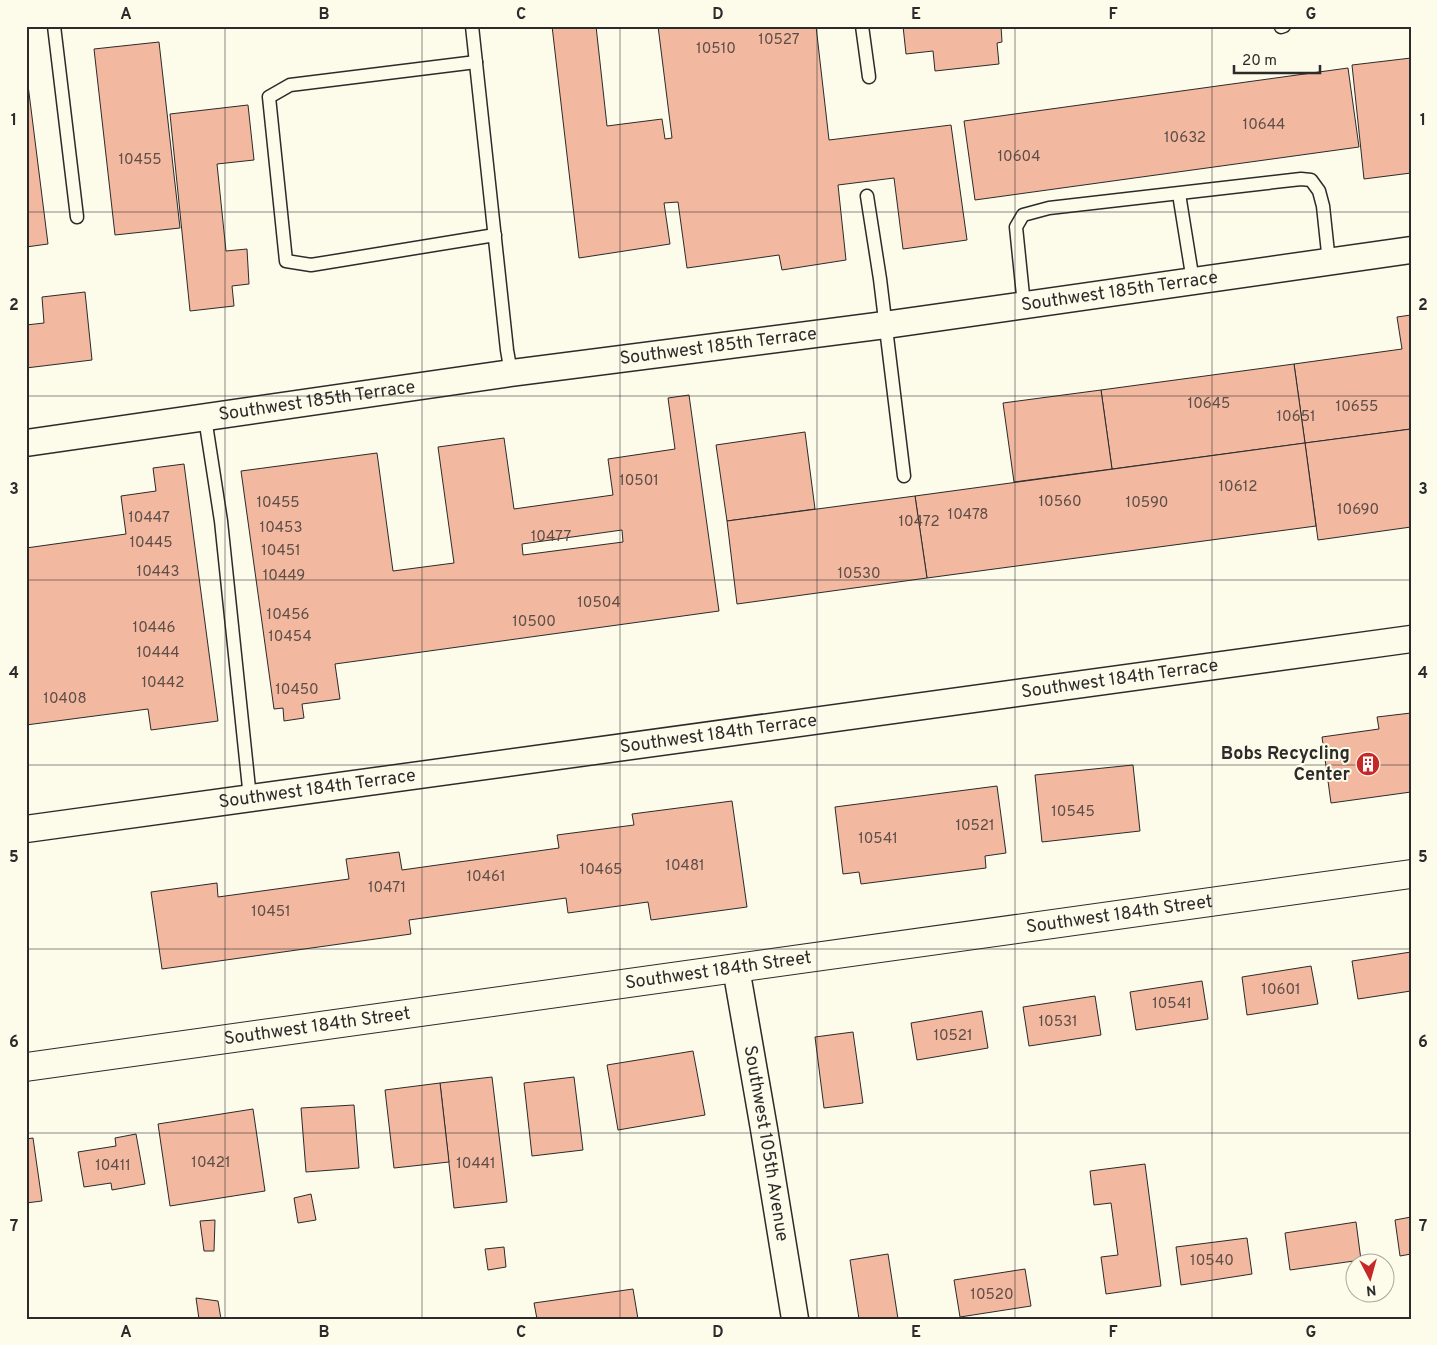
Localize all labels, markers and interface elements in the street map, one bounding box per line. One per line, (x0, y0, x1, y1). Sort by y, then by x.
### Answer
text: A (120, 5, 132, 25)
text: B (318, 5, 330, 25)
text: C (516, 5, 526, 25)
text: D (712, 5, 724, 25)
text: E (911, 5, 921, 25)
text: F (1108, 5, 1118, 25)
text: G (1306, 5, 1316, 25)
house number: 10527 (758, 31, 800, 50)
house number: 10510 (696, 40, 736, 59)
scale bar (1234, 42, 1321, 74)
text: 20 m (1242, 52, 1277, 71)
text: 1 (11, 111, 17, 131)
text: 1 (1420, 111, 1426, 131)
house number: 10644 (1243, 116, 1285, 135)
house number: 10632 (1164, 129, 1206, 148)
house number: 10604 (997, 148, 1041, 167)
house number: 10455 (118, 151, 162, 170)
street label: Southwest 185th Terrace (1020, 266, 1219, 317)
text: 2 (9, 296, 19, 316)
text: 2 (1418, 296, 1428, 316)
street label: Southwest 185th Terrace (618, 322, 818, 370)
street label: Southwest 185th Terrace (217, 375, 417, 427)
house number: 10645 (1188, 395, 1230, 414)
house number: 10655 (1336, 398, 1378, 417)
house number: 10651 (1276, 408, 1316, 427)
house number: 10501 (619, 472, 659, 491)
house number: 10612 (1219, 478, 1257, 497)
text: 3 (9, 480, 19, 500)
text: 3 (1418, 480, 1428, 500)
house number: 10560 (1038, 493, 1082, 512)
house number: 10455 (256, 494, 300, 513)
house number: 10590 (1126, 494, 1168, 513)
house number: 10690 (1337, 501, 1379, 520)
house number: 10478 (948, 506, 988, 525)
house number: 10447 (128, 509, 170, 528)
house number: 10472 (898, 513, 940, 532)
house number: 10453 (260, 519, 302, 538)
house number: 10477 (531, 528, 571, 547)
house number: 10445 (129, 534, 173, 553)
house number: 10451 (261, 542, 301, 561)
house number: 10443 (137, 563, 179, 582)
house number: 10530 (837, 565, 881, 584)
house number: 10449 (263, 567, 305, 586)
house number: 10504 (577, 594, 621, 613)
house number: 10456 (267, 606, 309, 625)
house number: 10500 (512, 613, 556, 632)
house number: 10446 (133, 619, 175, 638)
house number: 10454 (268, 628, 312, 647)
house number: 10444 (136, 644, 180, 663)
street label: Southwest 184th Terrace (1020, 654, 1220, 704)
text: 4 (9, 664, 19, 684)
text: 4 (1418, 664, 1428, 684)
house number: 10442 (141, 674, 185, 693)
house number: 10450 (275, 681, 319, 700)
house number: 10408 (43, 690, 87, 709)
street label: Southwest 184th Terrace (619, 709, 818, 759)
place label: Bobs Recycling Center (1221, 743, 1350, 787)
building icon: Bobs Recycling Center (1355, 751, 1381, 777)
street label: Southwest 184th Terrace (217, 764, 417, 814)
house number: 10545 (1051, 803, 1095, 822)
house number: 10521 (955, 817, 995, 836)
house number: 10541 (858, 830, 898, 849)
text: 5 (9, 848, 19, 868)
text: 5 (1418, 848, 1428, 868)
house number: 10481 (665, 857, 705, 876)
house number: 10465 (580, 861, 622, 880)
house number: 10461 (466, 868, 506, 887)
house number: 10471 (368, 879, 406, 898)
street label: Southwest 184th Street (1025, 890, 1214, 939)
house number: 10451 (251, 903, 291, 922)
street label: Southwest 184th Street (624, 946, 813, 995)
house number: 10601 (1261, 981, 1301, 1000)
house number: 10541 (1152, 995, 1192, 1014)
street label: Southwest 184th Street (223, 1002, 412, 1051)
house number: 10531 (1038, 1013, 1078, 1032)
house number: 10521 (933, 1027, 973, 1046)
text: 6 (9, 1033, 19, 1053)
text: 6 (1418, 1033, 1428, 1053)
street label: Southwest 105th Avenue (738, 1044, 794, 1243)
house number: 10421 (191, 1154, 231, 1173)
house number: 10441 (456, 1155, 496, 1174)
house number: 10411 (95, 1157, 131, 1176)
text: 7 (10, 1217, 18, 1237)
text: 7 (1419, 1217, 1427, 1237)
house number: 10540 (1190, 1252, 1234, 1271)
north arrow (1344, 1252, 1394, 1302)
text: N (1365, 1280, 1377, 1298)
house number: 10520 (970, 1286, 1014, 1305)
text: A (120, 1323, 132, 1343)
text: B (318, 1323, 330, 1343)
text: C (516, 1323, 526, 1343)
text: D (712, 1323, 724, 1343)
text: E (911, 1323, 921, 1343)
text: F (1108, 1323, 1118, 1343)
text: G (1306, 1323, 1316, 1343)

